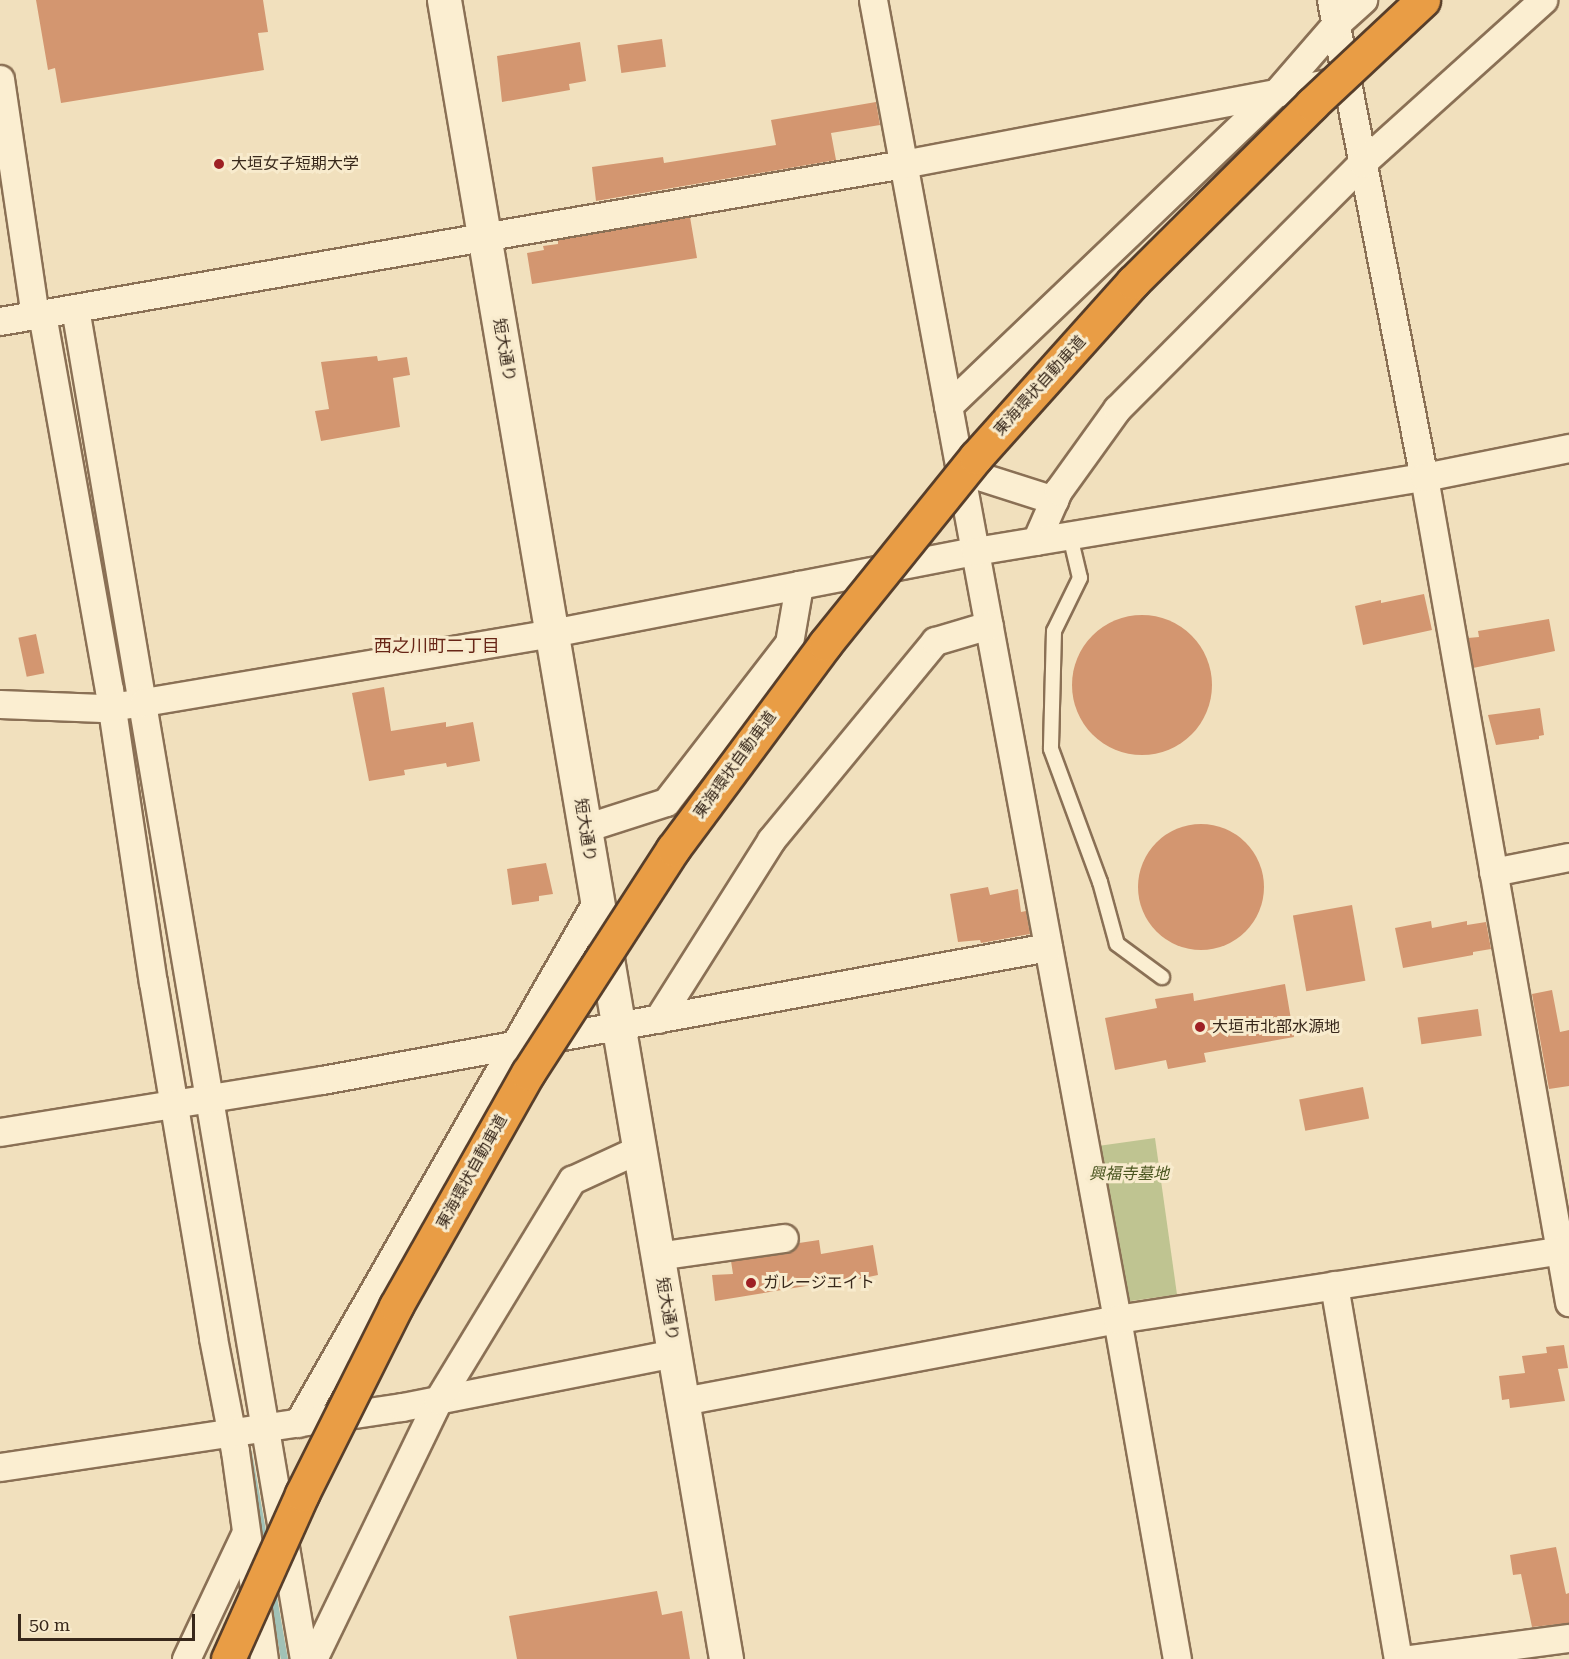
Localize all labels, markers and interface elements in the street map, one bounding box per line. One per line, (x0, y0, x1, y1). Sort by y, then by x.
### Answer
place label: 大垣女子短期大学 (231, 154, 359, 174)
marker: 大垣女子短期大学 (212, 157, 226, 171)
street label: 短大通り (489, 317, 519, 383)
street label: 東海環状自動車道 (990, 332, 1090, 440)
district label: 西之川町二丁目 (374, 635, 500, 657)
street label: 東海環状自動車道 (690, 708, 780, 822)
street label: 短大通り (571, 797, 599, 863)
place label: 大垣市北部水源地 (1212, 1017, 1340, 1037)
marker: 大垣市北部水源地 (1193, 1020, 1207, 1034)
street label: 東海環状自動車道 (433, 1111, 511, 1233)
park label: 興福寺墓地 (1089, 1164, 1169, 1184)
place label: ガレージエイト (763, 1273, 875, 1293)
street label: 短大通り (652, 1276, 682, 1342)
marker: ガレージエイト (744, 1276, 758, 1290)
scale bar (21, 1602, 198, 1640)
text: 50 m (29, 1614, 70, 1635)

